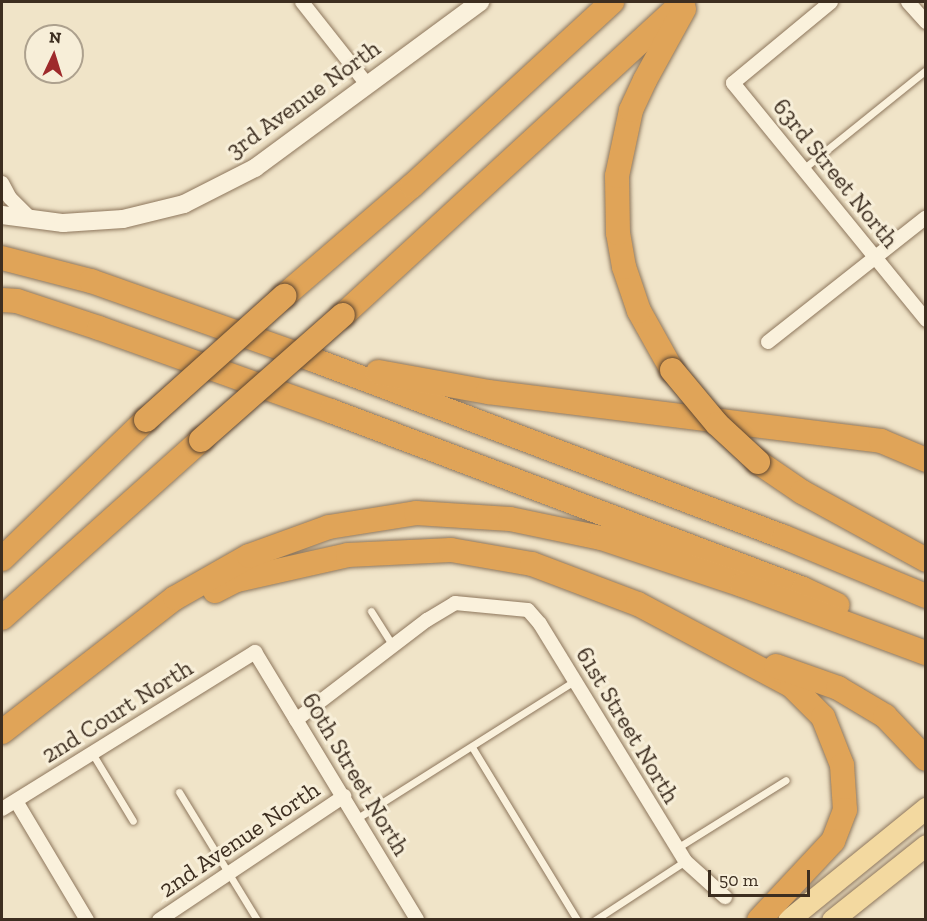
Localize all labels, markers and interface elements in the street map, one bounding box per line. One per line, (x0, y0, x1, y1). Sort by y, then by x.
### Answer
north arrow (24, 24, 84, 84)
text: N (48, 28, 62, 47)
street label: 3rd Avenue North (220, 33, 386, 165)
street label: 63rd Street North (767, 93, 905, 253)
street label: 61st Street North (570, 642, 686, 808)
street label: 2nd Court North (36, 653, 198, 769)
street label: 60th Street North (296, 687, 416, 861)
street label: 2nd Avenue North (153, 774, 325, 904)
scale bar (711, 858, 813, 896)
text: 50 m (719, 869, 758, 891)

